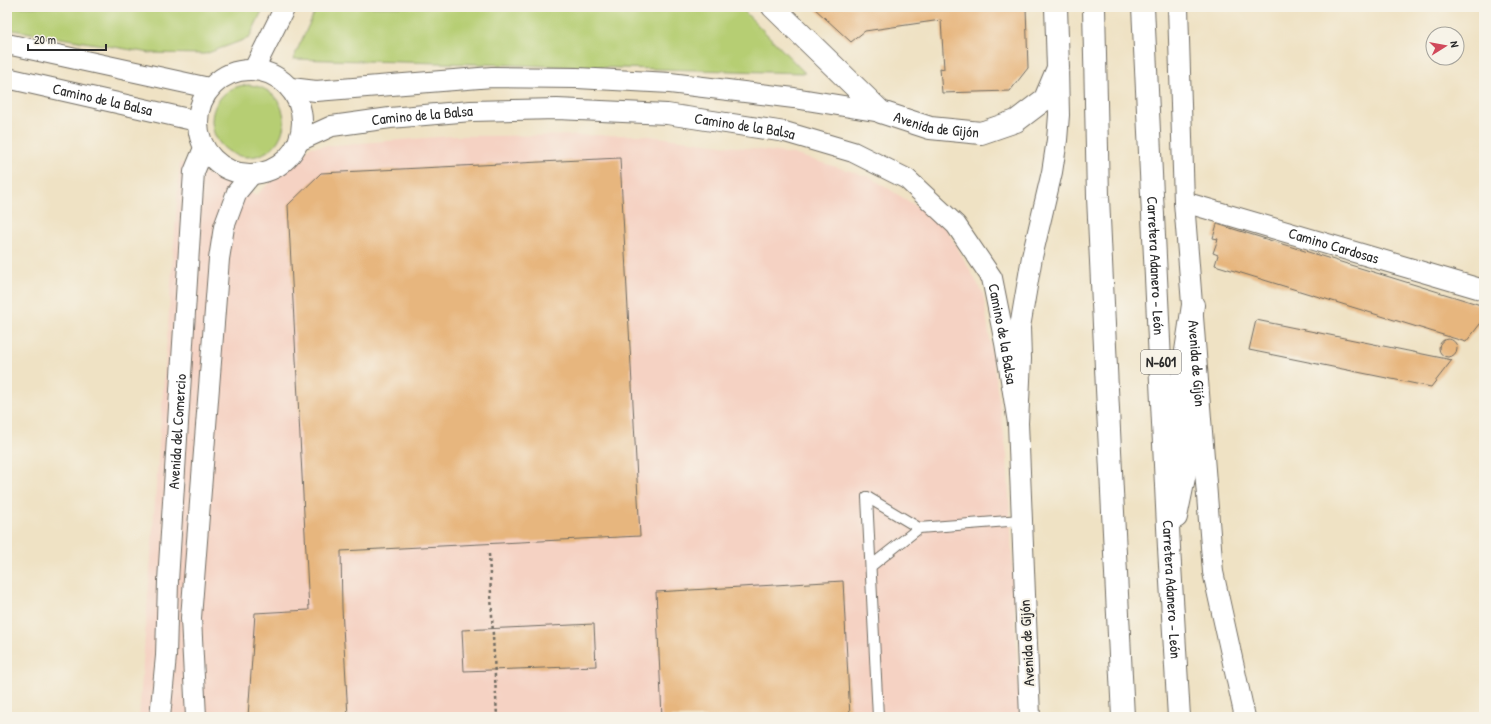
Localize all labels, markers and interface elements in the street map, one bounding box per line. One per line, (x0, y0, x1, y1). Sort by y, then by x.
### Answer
scale bar (28, 26, 106, 52)
north arrow (1425, 26, 1465, 66)
text: 20 m (34, 31, 56, 48)
text: N (1447, 40, 1462, 48)
street label: Camino de la Balsa (51, 78, 155, 121)
street label: Camino de la Balsa (370, 100, 474, 130)
street label: Avenida de Gijón (891, 106, 980, 143)
street label: Camino de la Balsa (693, 107, 798, 145)
street label: Carretera Adanero - León (1142, 196, 1170, 336)
street label: Camino Cardosas (1286, 222, 1382, 269)
street label: Camino de la Balsa (983, 282, 1023, 386)
street label: Avenida de Gijón (1183, 319, 1211, 408)
road number: N-601 (1141, 350, 1181, 374)
street label: Avenida del Comercio (163, 373, 191, 490)
street label: Carretera Adanero - León (1158, 519, 1187, 659)
street label: Avenida de Gijón (1014, 599, 1039, 687)

